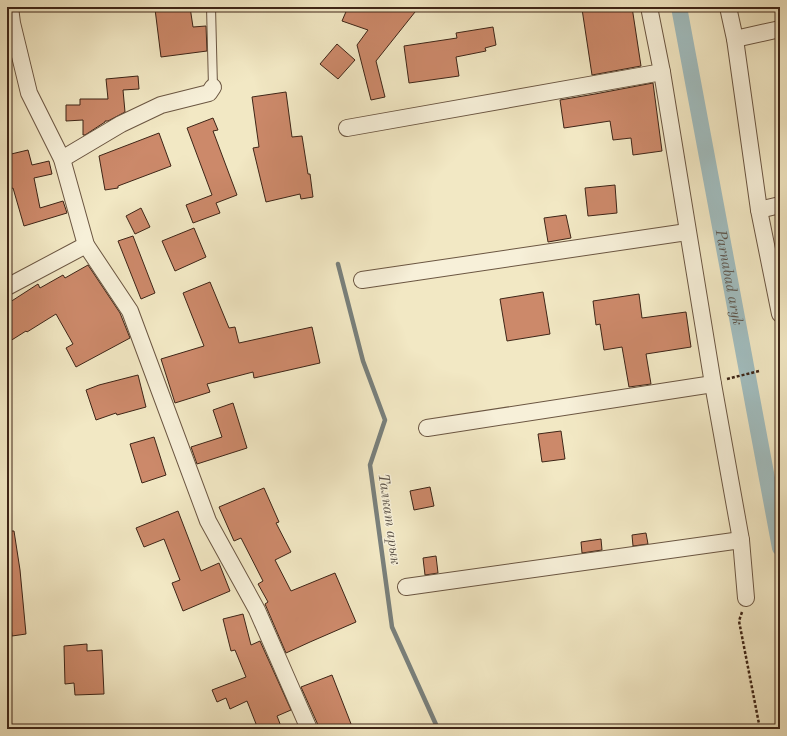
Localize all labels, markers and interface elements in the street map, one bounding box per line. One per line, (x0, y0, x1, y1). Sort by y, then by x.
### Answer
water label: Parnabad aryk (712, 227, 744, 327)
water label: Талкат арык (375, 472, 402, 566)

